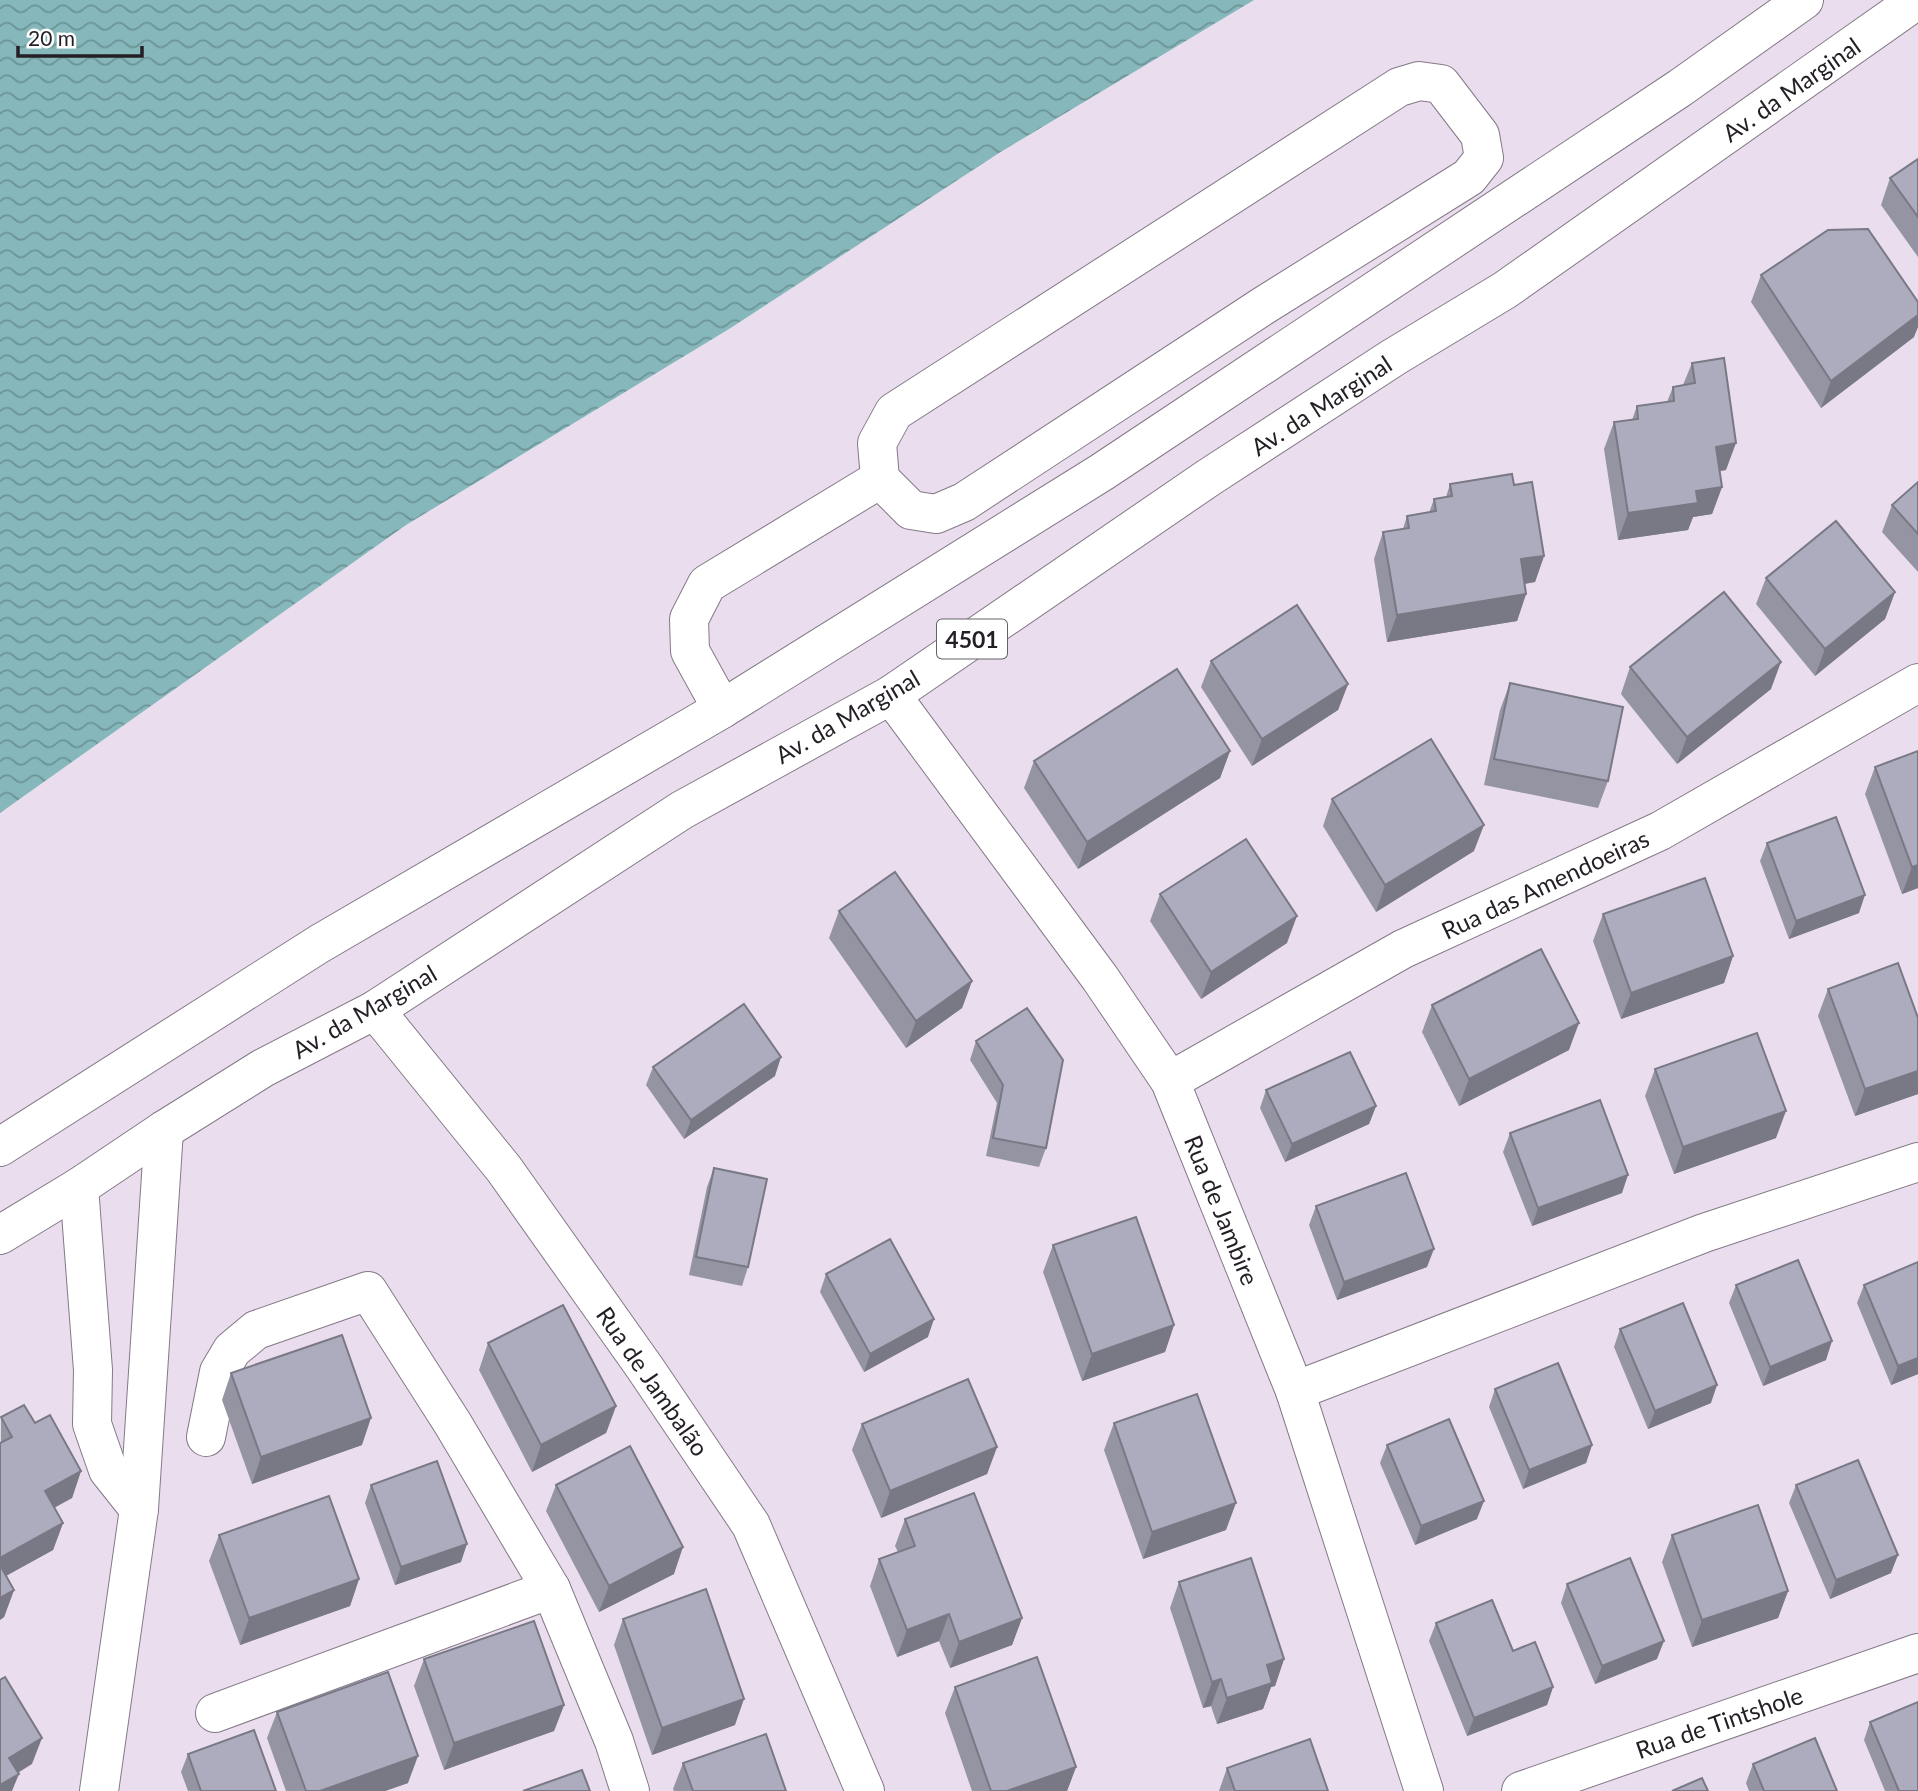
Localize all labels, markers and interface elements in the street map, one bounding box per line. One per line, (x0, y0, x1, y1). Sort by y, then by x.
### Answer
scale bar (18, 14, 142, 58)
text: 20 m (28, 25, 75, 50)
street label: Av. da Marginal (1716, 31, 1866, 147)
street label: Av. da Marginal (1245, 349, 1397, 461)
road number: 4501 (937, 620, 1007, 659)
street label: Av. da Marginal (770, 663, 924, 769)
street label: Rua das Amendoeiras (1437, 823, 1653, 945)
street label: Av. da Marginal (287, 958, 441, 1064)
street label: Rua de Jambire (1179, 1131, 1265, 1289)
street label: Rua de Jambalão (591, 1301, 715, 1461)
street label: Rua de Tintshole (1632, 1680, 1806, 1764)

